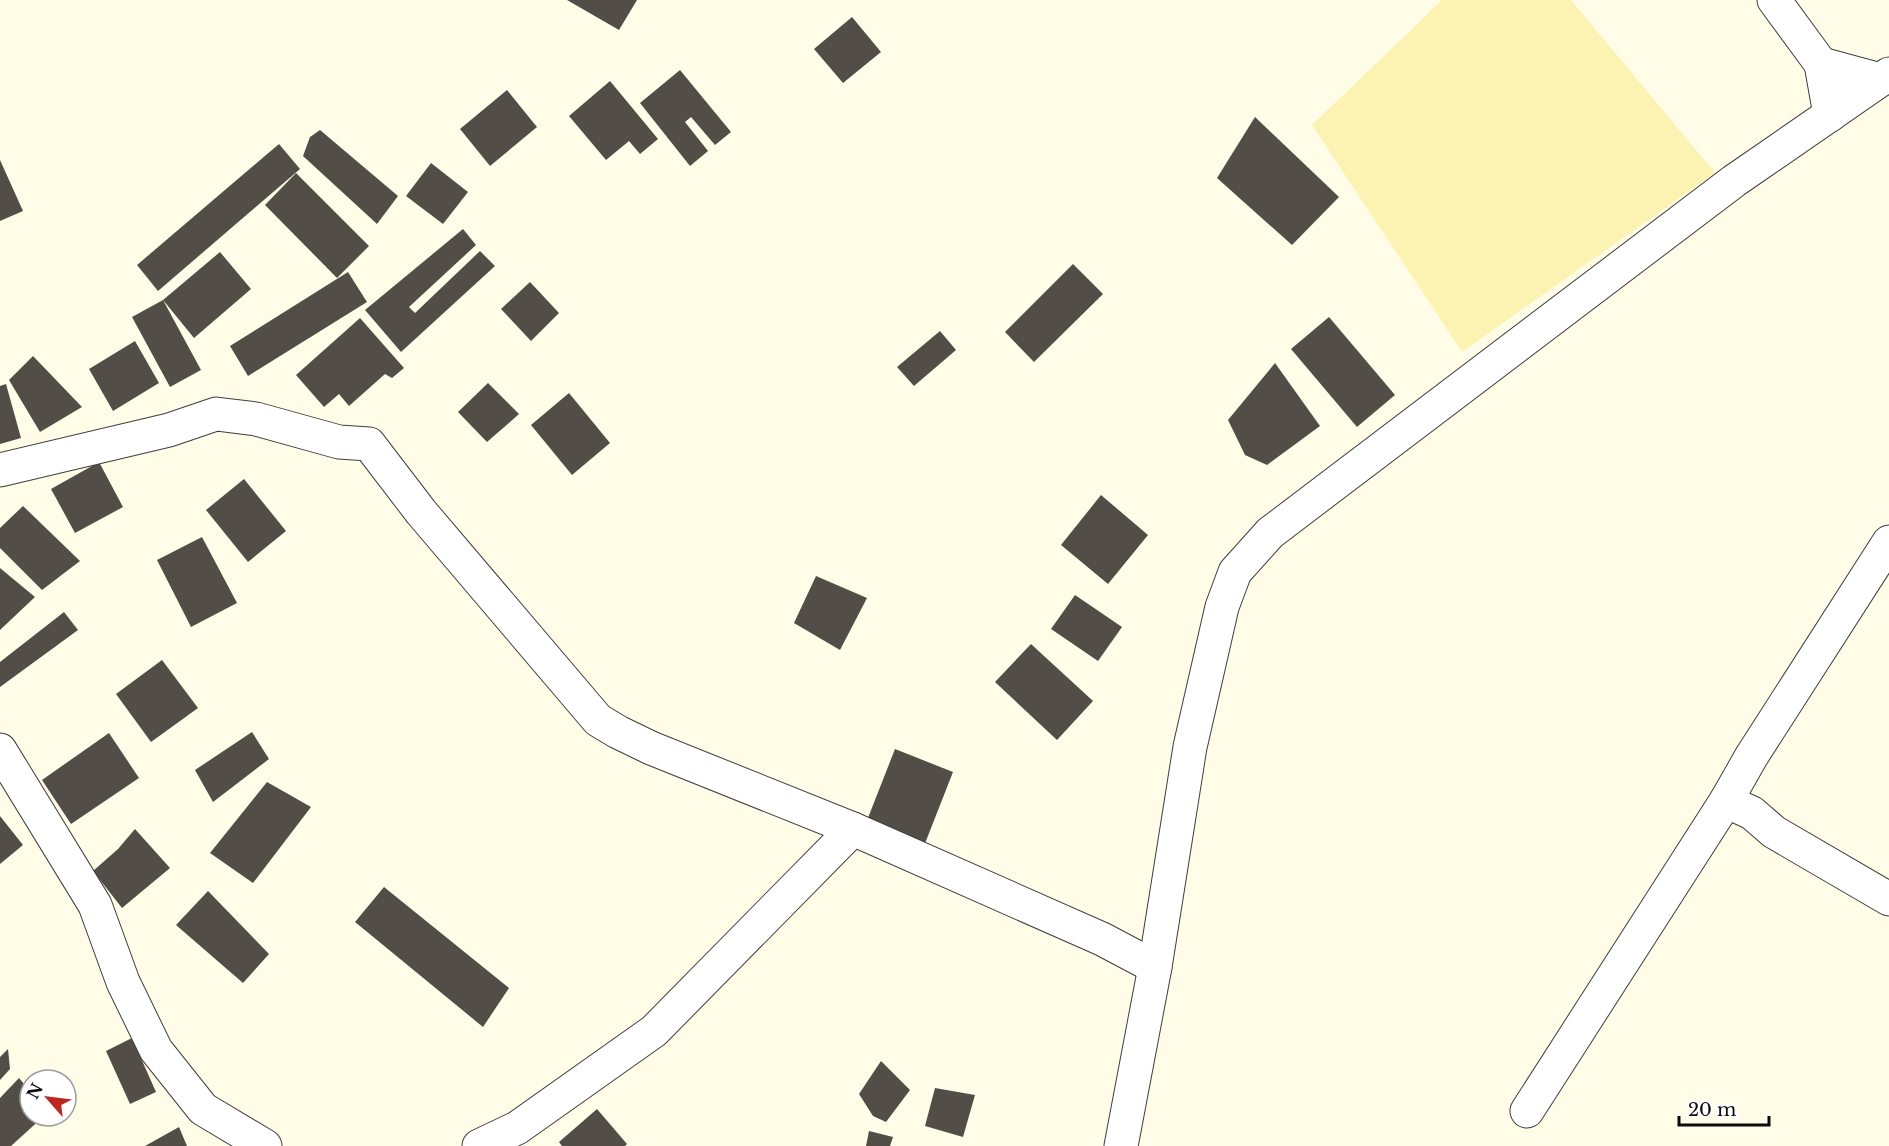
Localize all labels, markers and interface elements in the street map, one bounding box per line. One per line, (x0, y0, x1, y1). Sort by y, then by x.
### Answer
north arrow (18, 1068, 78, 1128)
text: N (22, 1080, 47, 1102)
scale bar (1679, 1089, 1769, 1127)
text: 20 m (1688, 1099, 1736, 1121)

